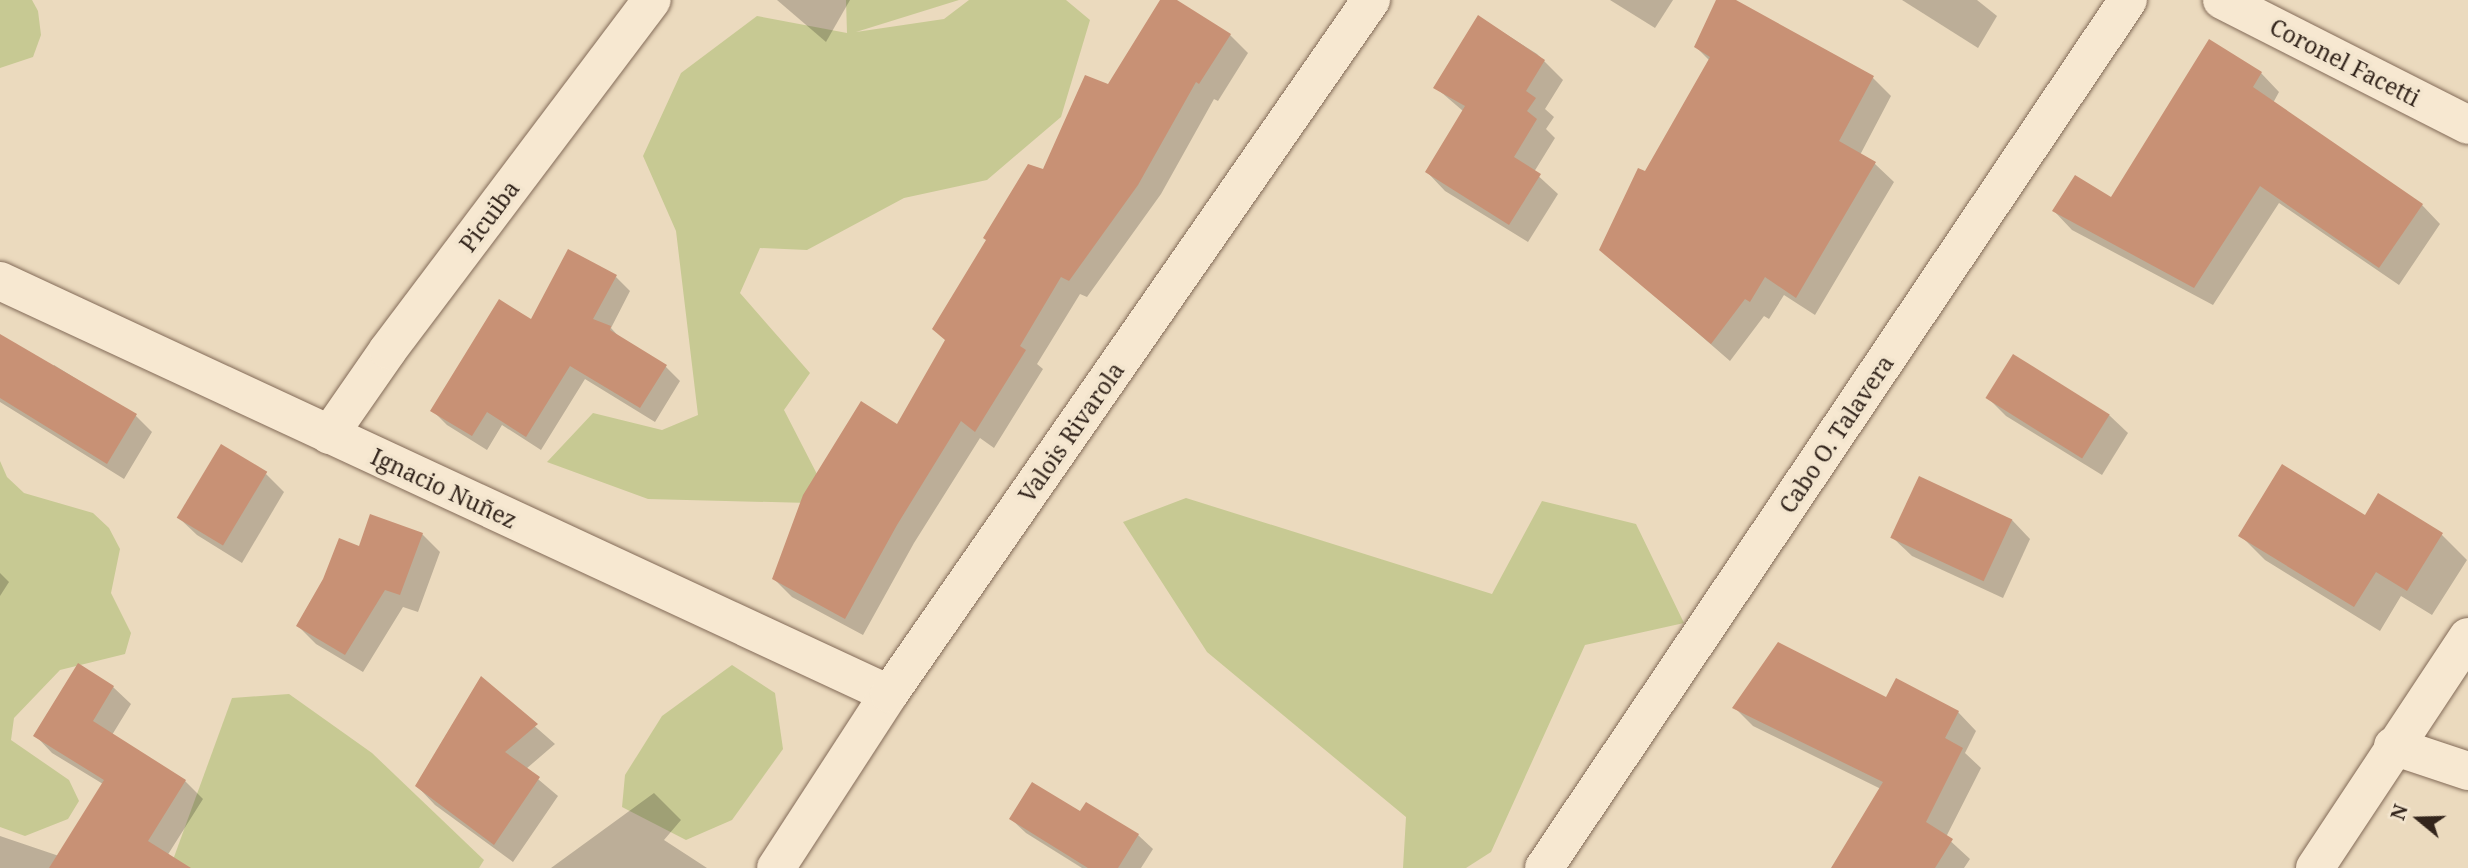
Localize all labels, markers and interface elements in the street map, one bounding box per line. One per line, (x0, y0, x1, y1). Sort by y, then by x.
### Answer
street label: Coronel Facetti (2265, 12, 2425, 112)
street label: Picuiba (453, 175, 525, 257)
street label: Cabo O. Talavera (1773, 350, 1899, 518)
street label: Valois Rivarola (1013, 357, 1129, 507)
street label: Ignacio Nuñez (367, 442, 521, 534)
north arrow (2384, 784, 2454, 854)
text: N (2384, 801, 2414, 823)

